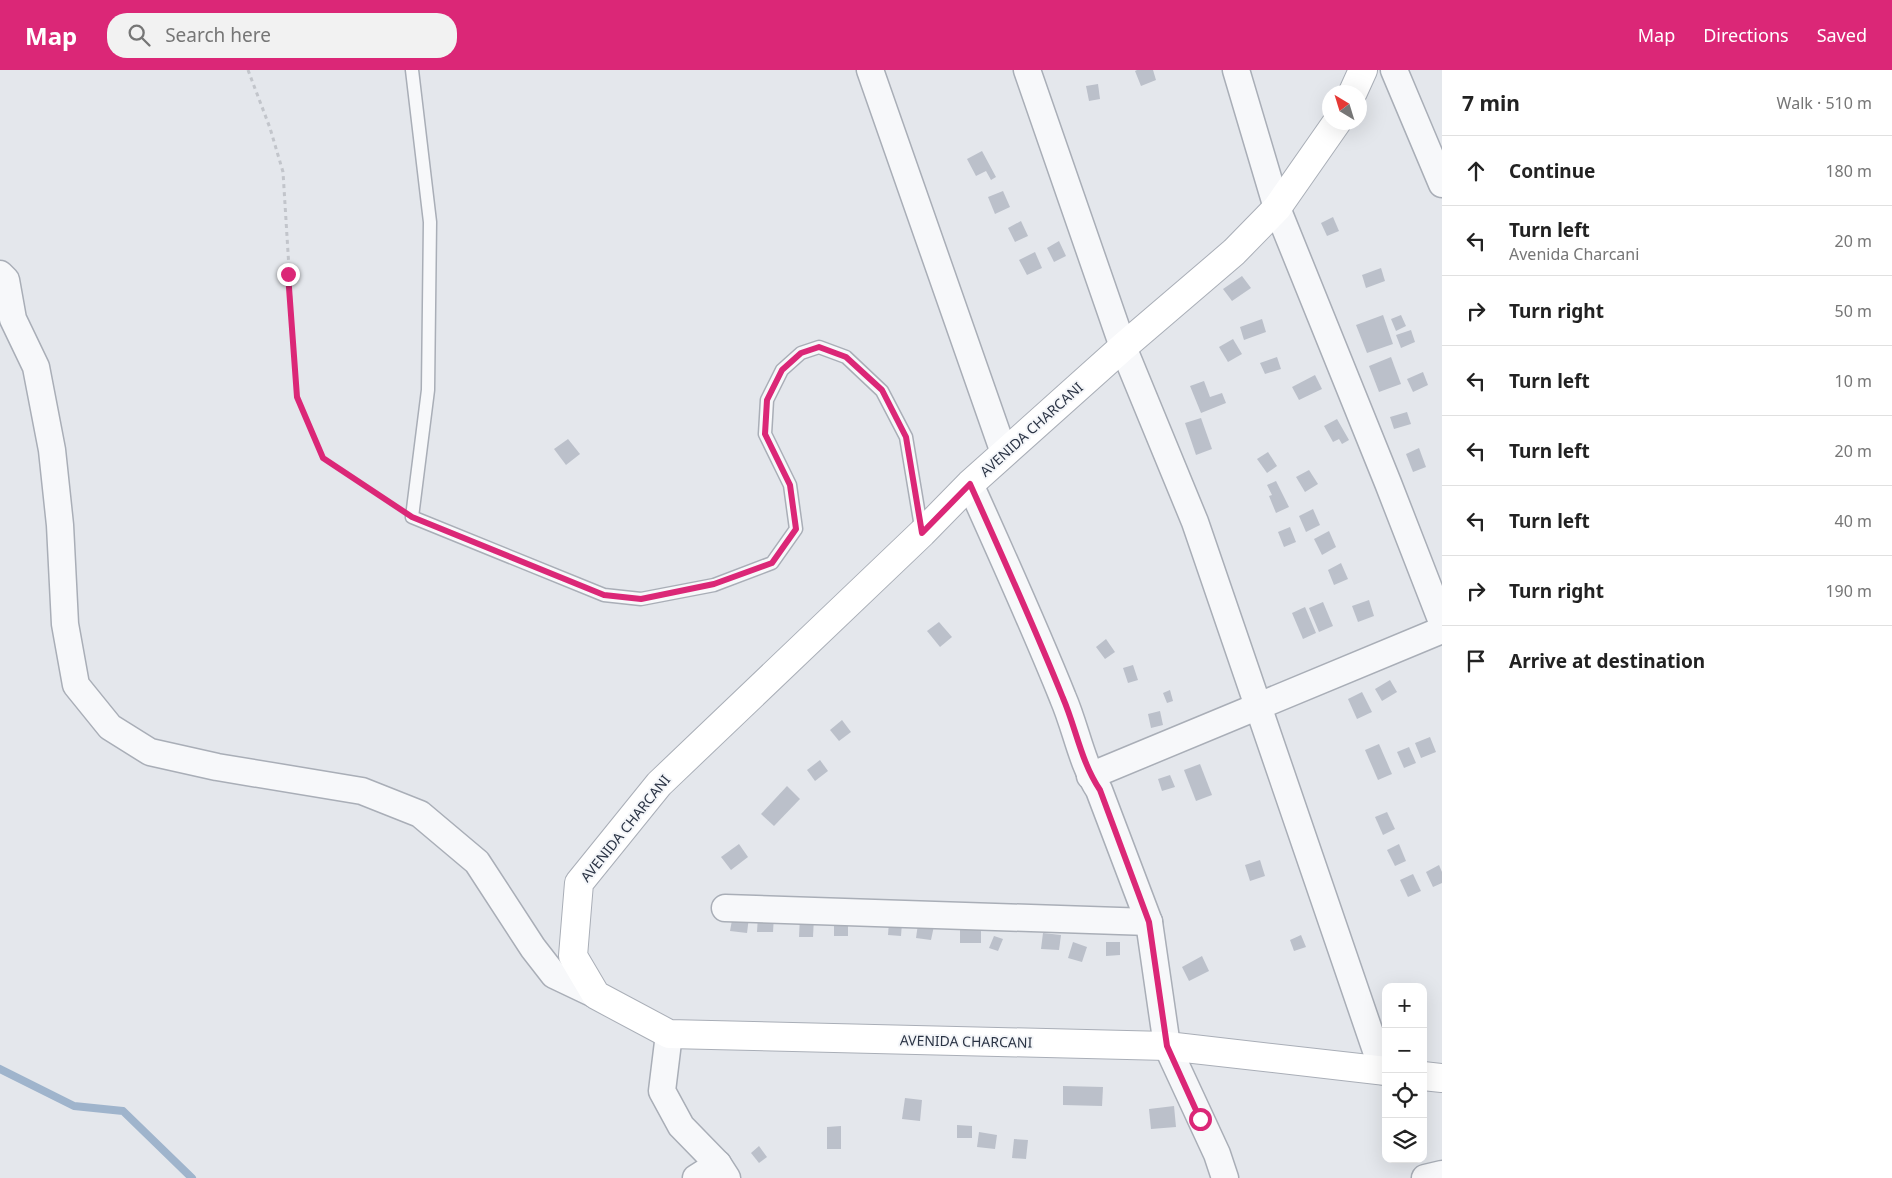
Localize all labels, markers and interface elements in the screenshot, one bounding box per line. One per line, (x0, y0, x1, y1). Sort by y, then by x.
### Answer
search box (107, 13, 457, 58)
text: Map (25, 19, 77, 52)
icon: search (125, 21, 153, 49)
text: Search here (165, 22, 271, 48)
text: Map (1638, 23, 1675, 47)
text: Directions (1703, 23, 1789, 47)
text: Saved (1817, 23, 1867, 47)
north arrow (1322, 85, 1367, 130)
text: 7 min (1462, 89, 1520, 117)
text: Walk · 510 m (1777, 92, 1872, 114)
icon: ahead (1462, 157, 1490, 185)
text: Continue (1509, 158, 1595, 184)
text: 180 m (1825, 160, 1872, 182)
text: Turn left (1509, 217, 1590, 243)
icon: left (1462, 227, 1490, 255)
text: 20 m (1835, 230, 1872, 252)
text: Avenida Charcani (1509, 243, 1639, 265)
route end (277, 263, 300, 286)
icon: right (1462, 297, 1490, 325)
text: Turn right (1509, 298, 1604, 324)
text: 50 m (1835, 300, 1872, 322)
icon: left (1462, 367, 1490, 395)
text: Turn left (1509, 368, 1590, 394)
text: 10 m (1835, 370, 1872, 392)
street label: AVENIDA CHARCANI (975, 377, 1087, 480)
icon: left (1462, 437, 1490, 465)
text: Turn left (1509, 438, 1590, 464)
text: 20 m (1835, 440, 1872, 462)
icon: left (1462, 507, 1490, 535)
text: Turn left (1509, 508, 1590, 534)
text: 40 m (1835, 510, 1872, 532)
icon: right (1462, 577, 1490, 605)
text: Turn right (1509, 578, 1604, 604)
text: 190 m (1825, 580, 1872, 602)
icon: arrive (1462, 647, 1490, 675)
text: Arrive at destination (1509, 648, 1705, 674)
street label: AVENIDA CHARCANI (576, 770, 674, 885)
map controls (1382, 983, 1427, 1163)
button: + (1382, 983, 1427, 1028)
button: − (1382, 1028, 1427, 1073)
street label: AVENIDA CHARCANI (900, 1030, 1033, 1052)
button: locate (1382, 1073, 1427, 1118)
route start (1189, 1108, 1212, 1131)
button: layers (1382, 1118, 1427, 1163)

